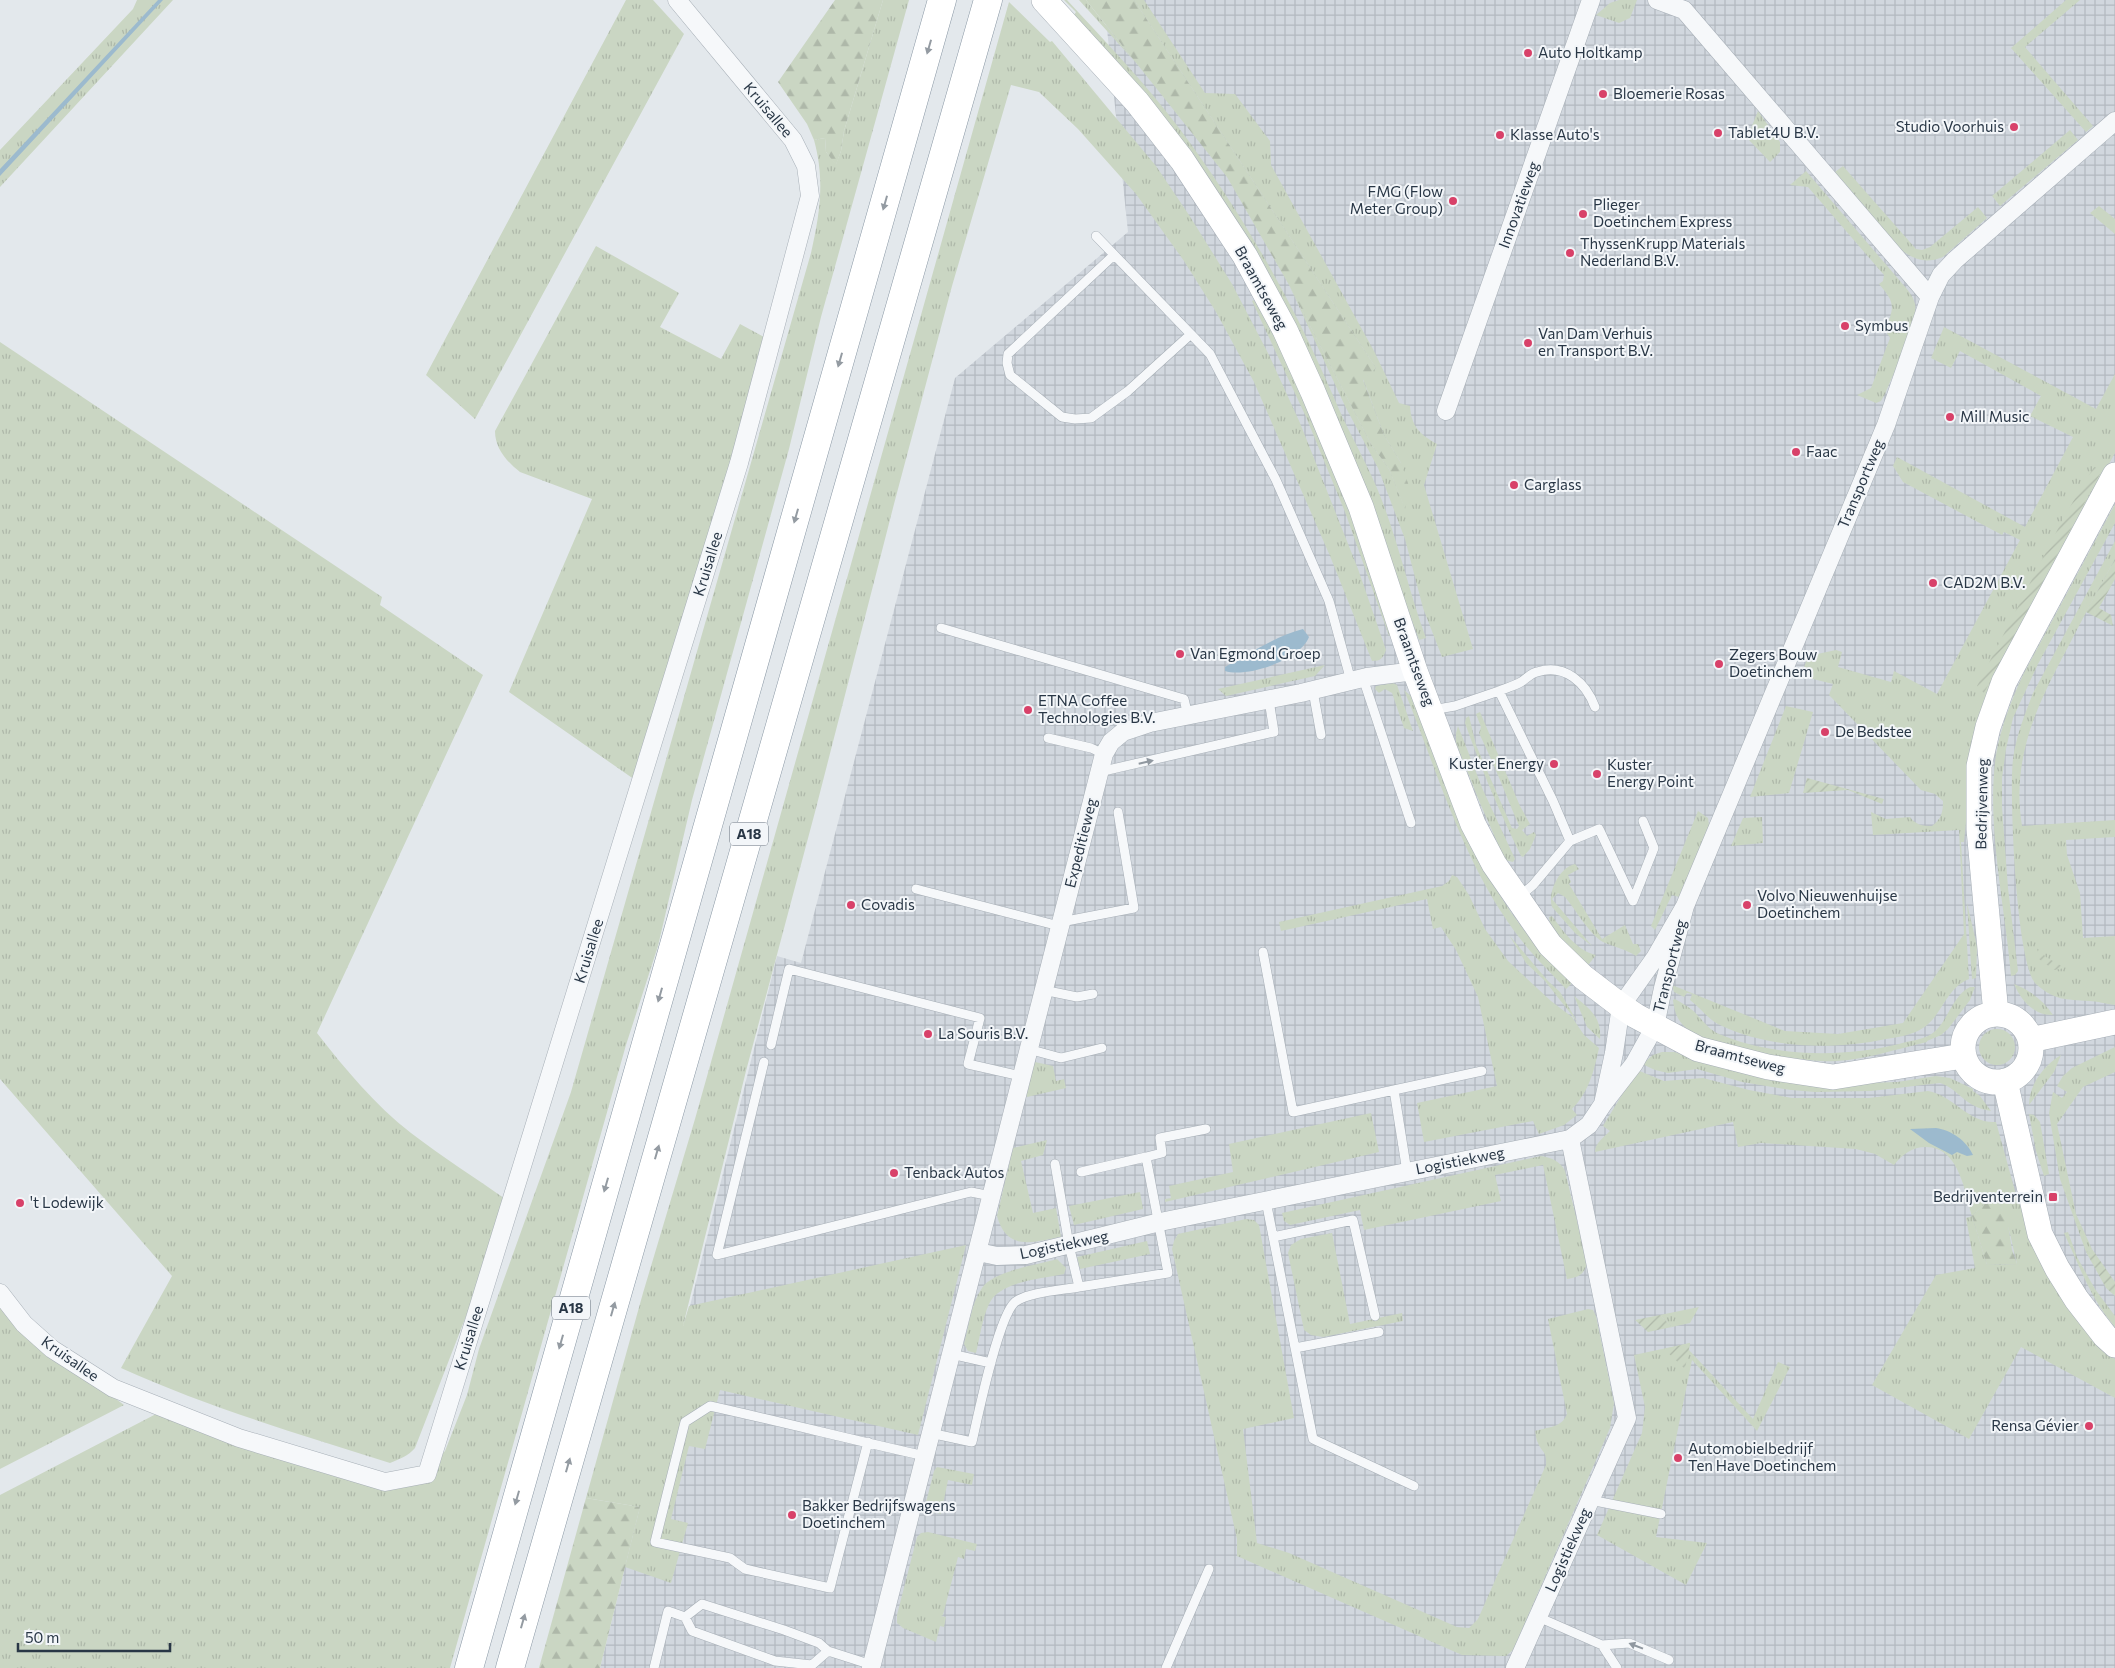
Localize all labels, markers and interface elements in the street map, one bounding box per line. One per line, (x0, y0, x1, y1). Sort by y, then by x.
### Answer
one-way arrow (925, 39, 933, 54)
place label: Auto Holtkamp (1538, 43, 1643, 61)
marker: Auto Holtkamp (1522, 47, 1534, 59)
street label: Kruisallee (741, 78, 797, 141)
place label: Bloemerie Rosas (1613, 84, 1725, 102)
marker: Bloemerie Rosas (1597, 88, 1609, 100)
place label: Studio Voorhuis (1896, 117, 2004, 135)
marker: Studio Voorhuis (2008, 121, 2020, 133)
place label: Tablet4U B.V. (1728, 123, 1819, 141)
place label: Klasse Auto's (1510, 125, 1600, 143)
marker: Tablet4U B.V. (1712, 127, 1724, 139)
marker: Klasse Auto's (1494, 129, 1506, 141)
street label: Innovatieweg (1494, 159, 1542, 250)
place label: FMG (Flow Meter Group) (1350, 182, 1443, 217)
marker: FMG (Flow Meter Group) (1447, 195, 1459, 207)
place label: Plieger Doetinchem Express (1593, 195, 1733, 230)
one-way arrow (880, 196, 888, 211)
marker: Plieger Doetinchem Express (1577, 208, 1589, 220)
place label: ThyssenKrupp Materials Nederland B.V. (1580, 234, 1745, 269)
street label: Braamtseweg (1232, 243, 1292, 332)
marker: ThyssenKrupp Materials Nederland B.V. (1564, 247, 1576, 259)
place label: Symbus (1855, 316, 1909, 334)
marker: Symbus (1839, 320, 1851, 332)
place label: Van Dam Verhuis en Transport B.V. (1538, 324, 1653, 359)
marker: Van Dam Verhuis en Transport B.V. (1522, 337, 1534, 349)
one-way arrow (836, 352, 844, 367)
place label: Mill Music (1960, 407, 2030, 425)
marker: Mill Music (1944, 411, 1956, 423)
street label: Transportweg (1833, 436, 1887, 531)
place label: Faac (1806, 442, 1837, 460)
marker: Faac (1790, 446, 1802, 458)
place label: Carglass (1524, 475, 1582, 493)
marker: Carglass (1508, 479, 1520, 491)
one-way arrow (791, 508, 799, 523)
street label: Kruisallee (689, 529, 725, 598)
place label: CAD2M B.V. (1943, 573, 2025, 591)
marker: CAD2M B.V. (1927, 577, 1939, 589)
street label: Braamtseweg (1391, 615, 1439, 708)
place label: Van Egmond Groep (1190, 644, 1321, 662)
place label: Zegers Bouw Doetinchem (1729, 645, 1817, 680)
marker: Van Egmond Groep (1174, 648, 1186, 660)
marker: Zegers Bouw Doetinchem (1713, 658, 1725, 670)
place label: ETNA Coffee Technologies B.V. (1038, 691, 1156, 726)
marker: ETNA Coffee Technologies B.V. (1022, 704, 1034, 716)
place label: De Bedstee (1835, 722, 1912, 740)
marker: De Bedstee (1819, 726, 1831, 738)
place label: Kuster Energy (1449, 754, 1544, 772)
place label: Kuster Energy Point (1607, 755, 1694, 790)
one-way arrow (1139, 758, 1154, 766)
marker: Kuster Energy (1548, 758, 1560, 770)
street label: Bedrijvenweg (1971, 758, 1991, 850)
marker: Kuster Energy Point (1591, 768, 1603, 780)
street label: Expeditieweg (1060, 796, 1100, 889)
road number: A18 (730, 822, 768, 846)
place label: Volvo Nieuwenhuijse Doetinchem (1757, 886, 1897, 921)
place label: Covadis (861, 895, 915, 913)
marker: Covadis (845, 899, 857, 911)
marker: Volvo Nieuwenhuijse Doetinchem (1741, 899, 1753, 911)
street label: Kruisallee (570, 916, 606, 985)
street label: Transportweg (1649, 917, 1689, 1014)
one-way arrow (655, 988, 663, 1003)
place label: La Souris B.V. (938, 1024, 1028, 1042)
marker: La Souris B.V. (922, 1028, 934, 1040)
street label: Braamtseweg (1693, 1035, 1787, 1077)
street label: Logistiekweg (1414, 1143, 1506, 1177)
one-way arrow (654, 1145, 662, 1160)
place label: Tenback Autos (904, 1163, 1005, 1181)
marker: Tenback Autos (888, 1167, 900, 1179)
one-way arrow (601, 1178, 609, 1193)
place label: Bedrijventerrein (1933, 1187, 2043, 1205)
marker: Bedrijventerrein (2047, 1191, 2059, 1203)
place label: 't Lodewijk (30, 1193, 104, 1211)
marker: 't Lodewijk (14, 1197, 26, 1209)
street label: Logistiekweg (1018, 1226, 1110, 1262)
road number: A18 (552, 1296, 590, 1320)
one-way arrow (609, 1301, 617, 1316)
street label: Kruisallee (450, 1303, 486, 1372)
street label: Kruisallee (38, 1332, 103, 1385)
one-way arrow (557, 1334, 565, 1349)
place label: Rensa Gévier (1991, 1416, 2079, 1434)
marker: Rensa Gévier (2083, 1420, 2095, 1432)
place label: Automobielbedrijf Ten Have Doetinchem (1688, 1439, 1836, 1474)
marker: Automobielbedrijf Ten Have Doetinchem (1672, 1452, 1684, 1464)
one-way arrow (564, 1457, 572, 1472)
one-way arrow (513, 1491, 521, 1506)
place label: Bakker Bedrijfswagens Doetinchem (802, 1496, 956, 1531)
street label: Logistiekweg (1541, 1505, 1594, 1594)
marker: Bakker Bedrijfswagens Doetinchem (786, 1509, 798, 1521)
one-way arrow (520, 1614, 528, 1629)
scale bar (18, 1620, 170, 1652)
text: 50 m (25, 1628, 59, 1646)
one-way arrow (1629, 1642, 1644, 1649)

